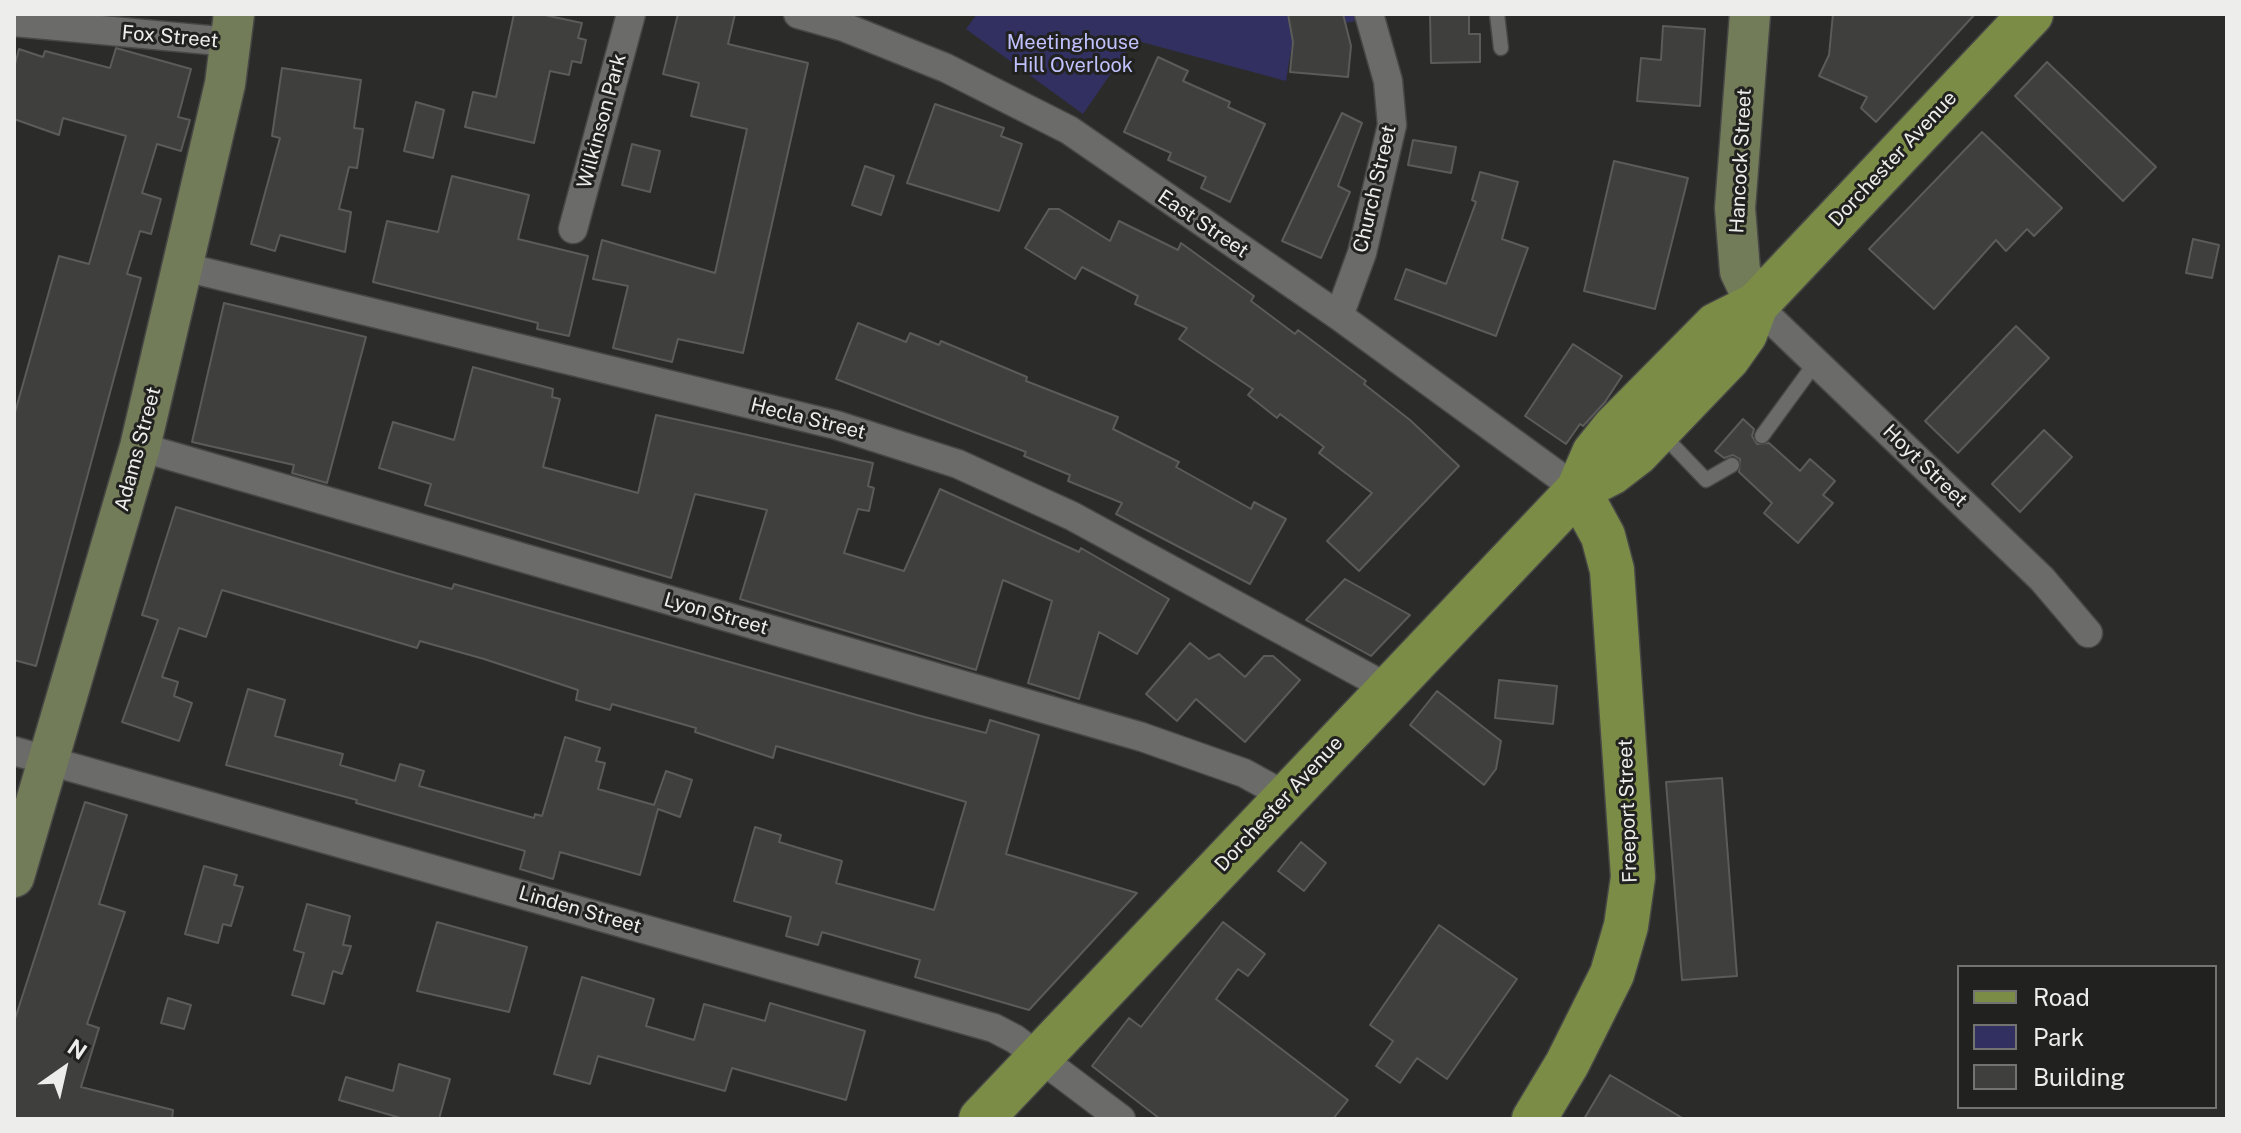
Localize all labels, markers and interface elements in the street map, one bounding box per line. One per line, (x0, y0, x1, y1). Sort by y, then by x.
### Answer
street label: Fox Street (121, 21, 219, 53)
park label: Meetinghouse Hill Overlook (1007, 31, 1139, 78)
street label: Wilkinson Park (573, 51, 631, 191)
street label: Dorchester Avenue (1824, 86, 1962, 232)
street label: Hancock Street (1725, 88, 1757, 234)
street label: Church Street (1349, 123, 1401, 255)
street label: East Street (1153, 185, 1253, 263)
street label: Adams Street (110, 384, 166, 514)
street label: Hecla Street (748, 393, 868, 445)
street label: Hoyt Street (1878, 420, 1972, 512)
street label: Lyon Street (661, 588, 771, 640)
street label: Dorchester Avenue (1210, 731, 1348, 877)
street label: Freeport Street (1613, 739, 1643, 883)
street label: Linden Street (516, 881, 644, 939)
legend (1957, 965, 2217, 1109)
text: Road (2033, 983, 2090, 1011)
text: Park (2033, 1023, 2084, 1051)
north arrow (24, 1029, 104, 1109)
text: N (63, 1034, 92, 1065)
text: Building (2033, 1063, 2125, 1091)

